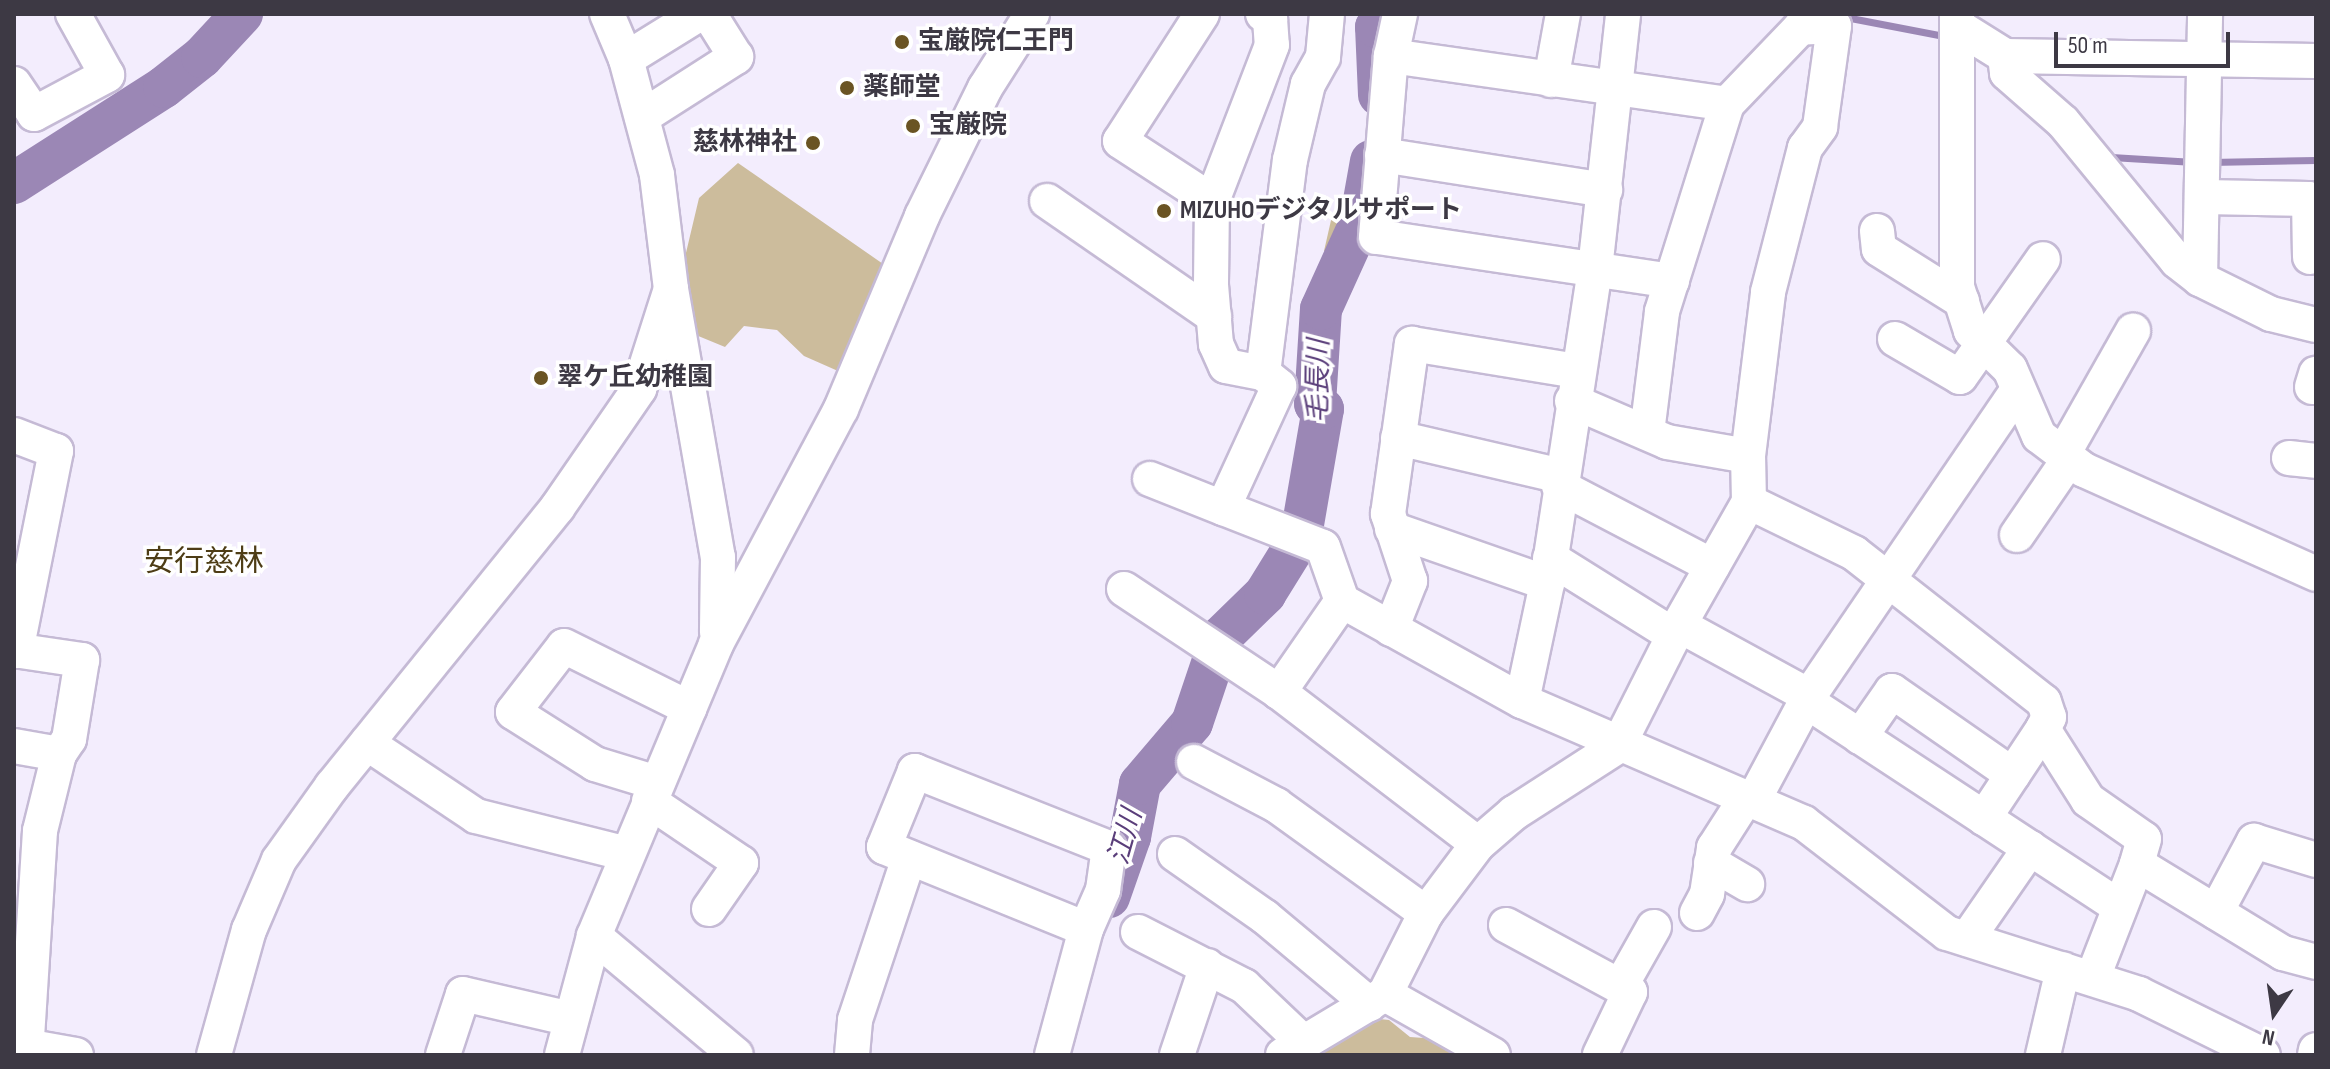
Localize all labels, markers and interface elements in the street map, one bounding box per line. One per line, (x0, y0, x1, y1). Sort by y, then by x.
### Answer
scale bar (2058, 16, 2234, 66)
place label: 宝厳院仁王門 (918, 26, 1074, 58)
text: 50 m (2068, 31, 2108, 60)
marker: 宝厳院仁王門 (893, 33, 911, 51)
place label: 薬師堂 (863, 72, 941, 104)
marker: 薬師堂 (838, 79, 856, 97)
place label: 宝厳院 (929, 110, 1007, 142)
marker: 宝厳院 (904, 117, 922, 135)
place label: 慈林神社 (693, 127, 797, 159)
marker: 慈林神社 (804, 134, 822, 152)
place label: MIZUHOデジタルサポート (1180, 195, 1463, 227)
marker: MIZUHOデジタルサポート (1155, 202, 1173, 220)
water label: 毛長川 (1301, 339, 1337, 423)
place label: 翠ケ丘幼稚園 (557, 362, 713, 394)
marker: 翠ケ丘幼稚園 (532, 369, 550, 387)
district label: 安行慈林 (144, 544, 264, 580)
water label: 江川 (1102, 805, 1150, 869)
north arrow (2234, 973, 2314, 1053)
text: N (2260, 1022, 2277, 1051)

